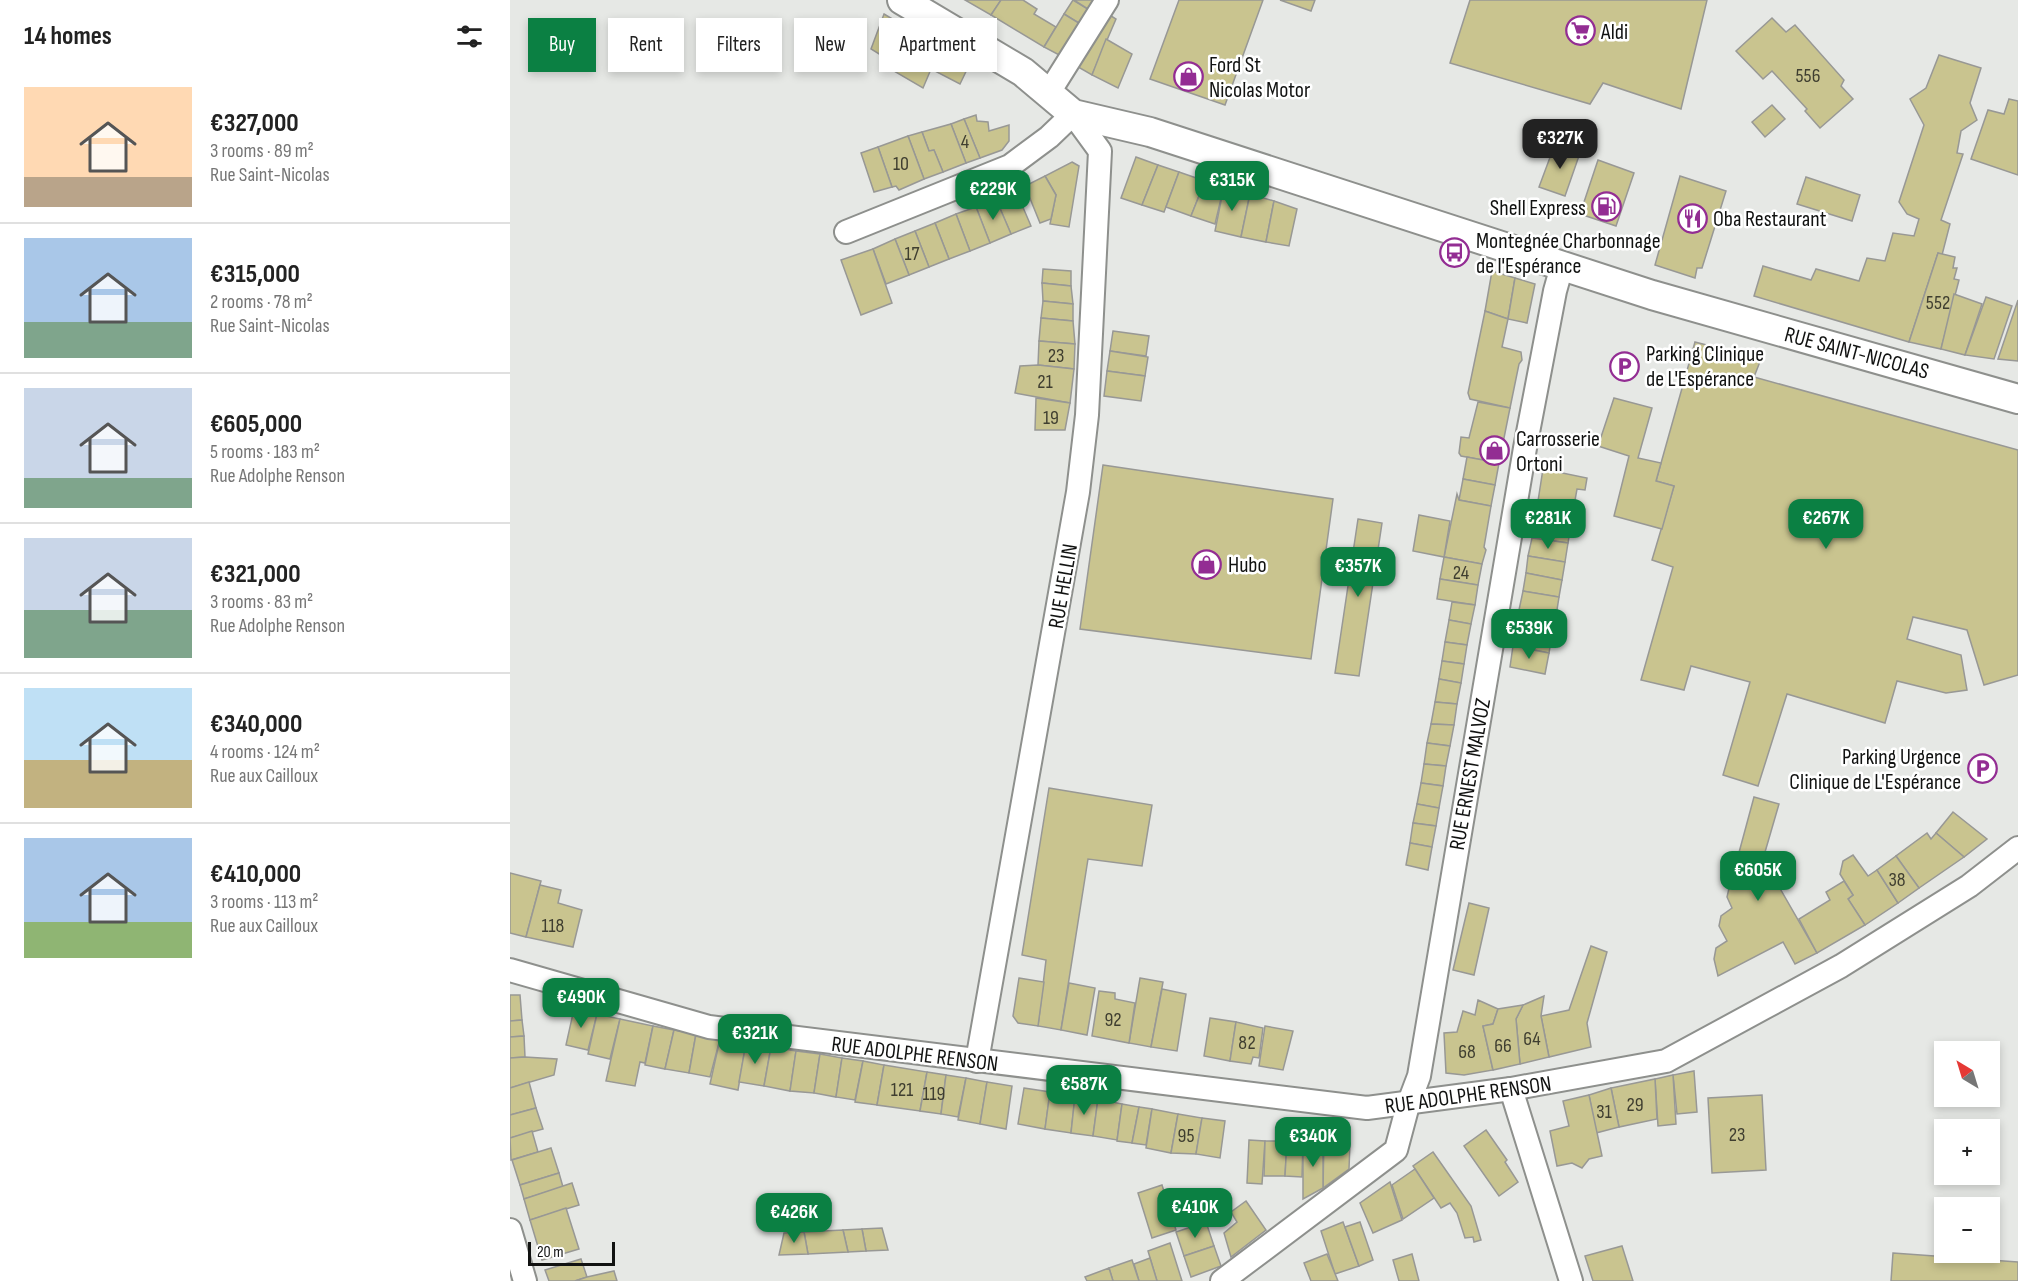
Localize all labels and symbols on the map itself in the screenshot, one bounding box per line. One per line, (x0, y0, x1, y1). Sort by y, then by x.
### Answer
supermarket icon: Aldi (1564, 15, 1596, 47)
place label: Aldi (1600, 19, 1628, 46)
place label: Ford St Nicolas Motor (1209, 52, 1310, 104)
shop icon: Ford St Nicolas Motor (1172, 61, 1204, 93)
house number: 556 (1796, 64, 1820, 88)
pin: €327K (1518, 119, 1602, 170)
house number: 4 (961, 130, 969, 154)
house number: 10 (893, 152, 909, 176)
pin: €315K (1190, 161, 1274, 212)
pin: €229K (951, 170, 1035, 221)
fuel station icon: Shell Express (1591, 191, 1623, 223)
place label: Shell Express (1490, 195, 1586, 222)
restaurant icon: Oba Restaurant (1676, 202, 1708, 234)
place label: Oba Restaurant (1713, 206, 1827, 233)
place label: Montegnée Charbonnage de l'Espérance (1476, 228, 1661, 280)
bus stop icon: Montegnée Charbonnage de l'Espérance (1439, 237, 1471, 269)
house number: 17 (905, 242, 919, 266)
house number: 552 (1926, 291, 1950, 315)
street label: RUE SAINT-NICOLAS (1782, 321, 1932, 386)
place label: Parking Clinique de L'Espérance (1646, 341, 1764, 393)
house number: 23 (1048, 344, 1064, 368)
parking icon: Parking Clinique de L'Espérance (1609, 350, 1641, 382)
house number: 21 (1037, 370, 1053, 394)
house number: 19 (1043, 406, 1059, 430)
place label: Carrosserie Ortoni (1516, 426, 1600, 478)
shop icon: Carrosserie Ortoni (1479, 435, 1511, 467)
pin: €281K (1506, 499, 1590, 550)
pin: €267K (1784, 499, 1868, 550)
street label: RUE HELLIN (1043, 542, 1084, 631)
pin: €357K (1316, 547, 1400, 598)
shop icon: Hubo (1191, 548, 1223, 580)
place label: Hubo (1228, 552, 1267, 579)
house number: 24 (1453, 561, 1469, 585)
pin: €539K (1487, 609, 1571, 660)
street label: RUE ERNEST MALVOZ (1444, 696, 1497, 852)
place label: Parking Urgence Clinique de L'Espérance (1789, 744, 1961, 796)
parking icon: Parking Urgence Clinique de L'Espérance (1966, 753, 1998, 785)
pin: €605K (1716, 851, 1800, 902)
house number: 38 (1888, 868, 1906, 892)
house number: 118 (542, 914, 564, 938)
pin: €490K (539, 978, 623, 1029)
house number: 92 (1104, 1008, 1122, 1032)
pin: €321K (713, 1014, 797, 1065)
house number: 64 (1523, 1027, 1541, 1051)
street label: RUE ADOLPHE RENSON (830, 1031, 1000, 1078)
house number: 82 (1238, 1031, 1256, 1055)
house number: 66 (1494, 1034, 1512, 1058)
house number: 68 (1458, 1040, 1476, 1064)
north arrow (1934, 1041, 2000, 1107)
pin: €587K (1042, 1065, 1126, 1116)
street label: RUE ADOLPHE RENSON (1383, 1070, 1553, 1121)
house number: 121 (891, 1078, 913, 1102)
house number: 119 (923, 1082, 945, 1106)
house number: 29 (1626, 1093, 1644, 1117)
house number: 31 (1596, 1100, 1612, 1124)
pin: €340K (1271, 1117, 1355, 1168)
house number: 23 (1729, 1123, 1745, 1147)
house number: 95 (1178, 1124, 1194, 1148)
pin: €410K (1153, 1188, 1237, 1239)
pin: €426K (752, 1193, 836, 1244)
scale bar (528, 1239, 615, 1266)

